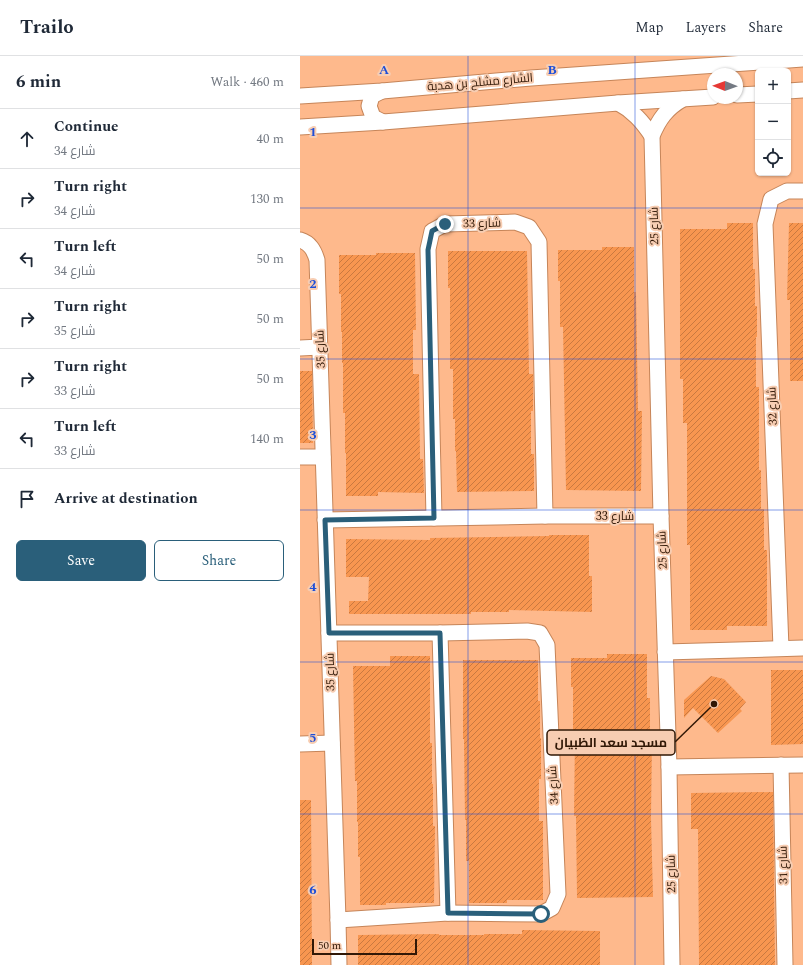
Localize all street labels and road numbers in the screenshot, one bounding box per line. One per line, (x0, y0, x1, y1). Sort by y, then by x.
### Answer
street label: الشارع مشلح بن هدبة (426, 68, 534, 97)
street label: شارع 25 (645, 207, 664, 245)
street label: شارع 33 (463, 214, 501, 233)
street label: شارع 35 (310, 329, 331, 368)
street label: شارع 32 (762, 386, 783, 425)
street label: شارع 33 (596, 507, 634, 526)
street label: شارع 25 (652, 530, 673, 569)
street label: شارع 35 (321, 653, 340, 691)
street label: شارع 34 (543, 765, 564, 805)
street label: شارع 31 (774, 846, 793, 884)
street label: شارع 25 (662, 855, 681, 893)

